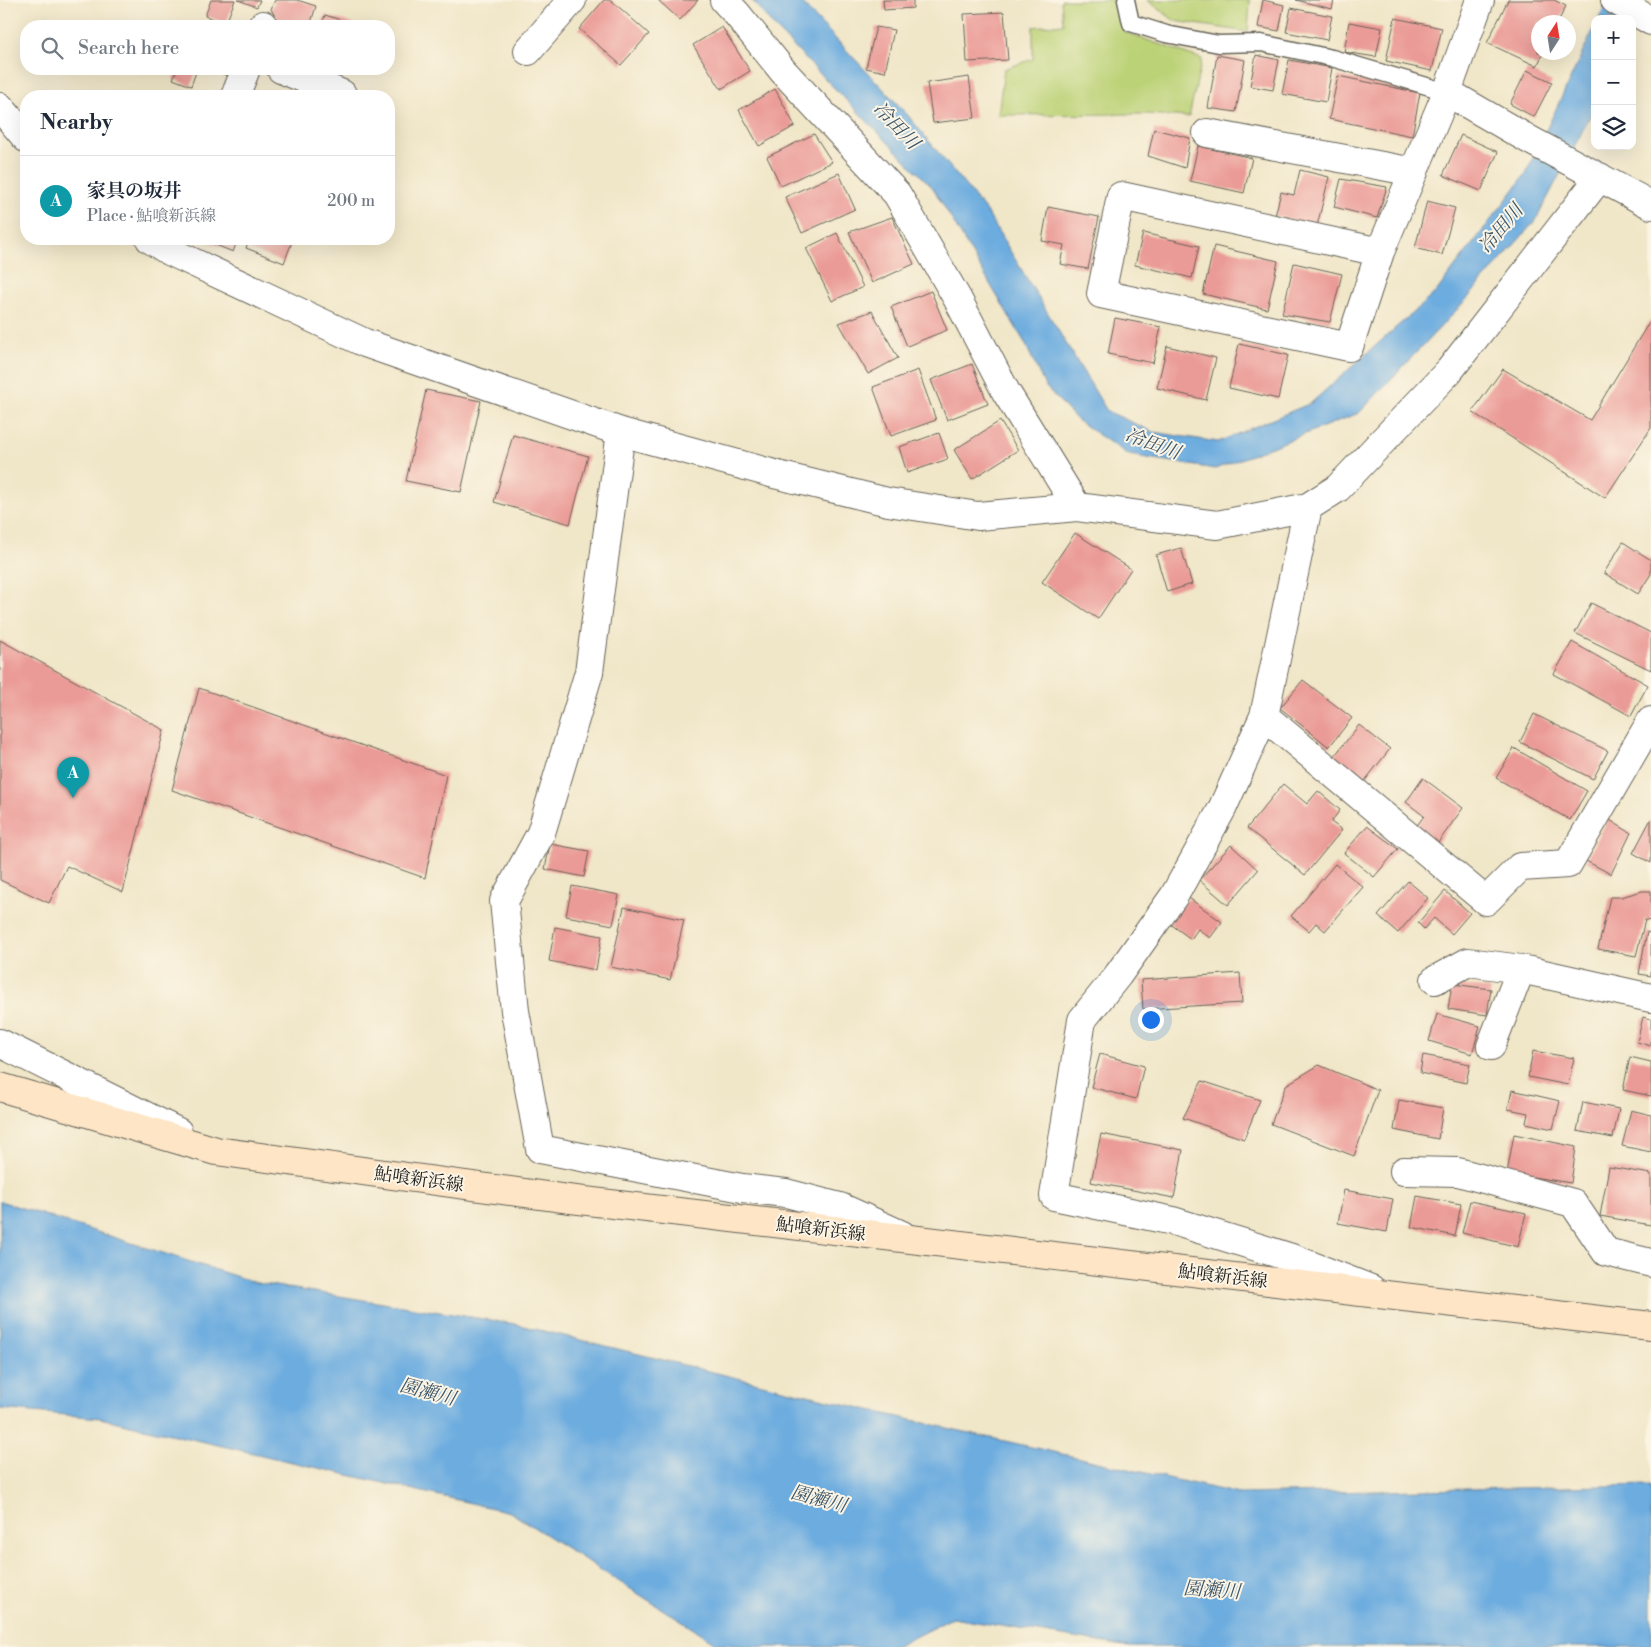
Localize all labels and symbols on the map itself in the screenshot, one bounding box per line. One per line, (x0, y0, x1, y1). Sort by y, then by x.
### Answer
north arrow (1531, 15, 1576, 60)
water label: 冷田川 (868, 97, 926, 156)
water label: 冷田川 (1473, 198, 1530, 258)
water label: 冷田川 (1122, 423, 1185, 466)
pin: A (57, 757, 89, 798)
your location (1138, 1007, 1164, 1033)
street label: 鮎喰新浜線 (373, 1162, 465, 1197)
street label: 鮎喰新浜線 (775, 1213, 867, 1246)
street label: 鮎喰新浜線 (1177, 1260, 1269, 1293)
water label: 園瀬川 (397, 1373, 460, 1411)
water label: 園瀬川 (788, 1480, 851, 1518)
water label: 園瀬川 (1183, 1576, 1243, 1604)

